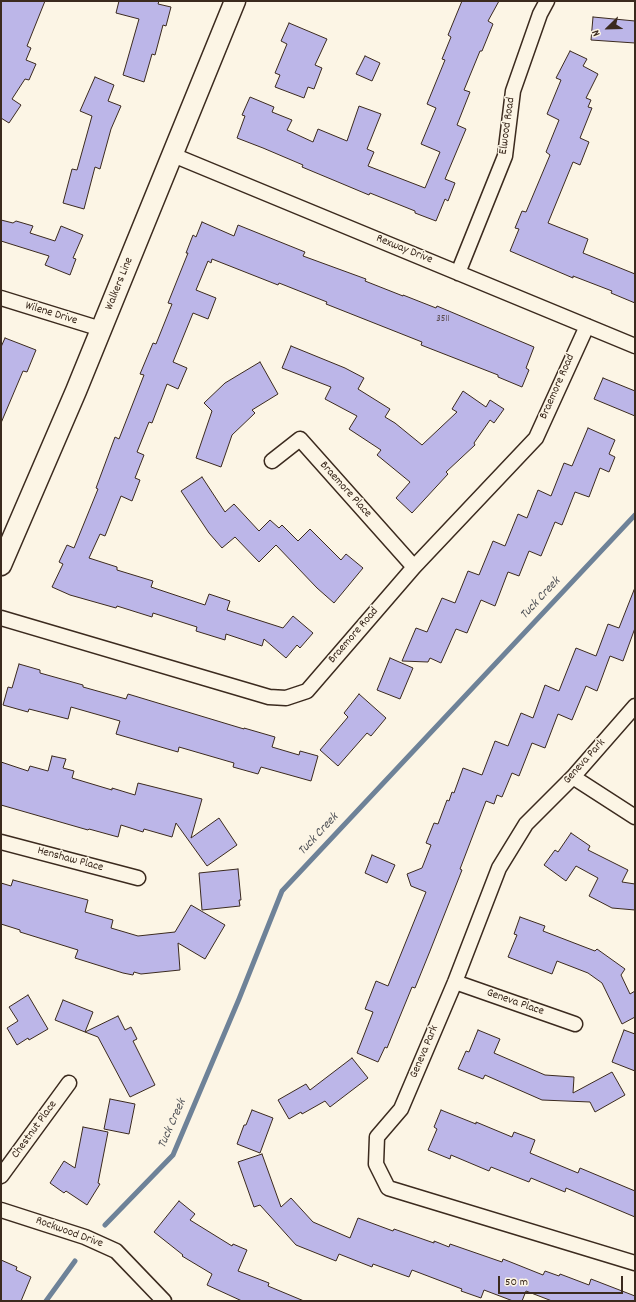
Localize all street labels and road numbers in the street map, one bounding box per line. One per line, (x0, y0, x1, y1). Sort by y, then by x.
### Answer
street label: Elwood Road (497, 97, 519, 155)
street label: Rexway Drive (374, 232, 434, 268)
street label: Walkers Line (103, 255, 137, 313)
street label: Wilene Drive (23, 299, 79, 329)
street label: Braemore Road (537, 352, 579, 422)
street label: Braemore Place (316, 459, 374, 521)
street label: Braemore Road (326, 605, 382, 667)
street label: Geneva Park (561, 736, 609, 788)
street label: Henshaw Place (35, 844, 105, 876)
street label: Geneva Place (484, 986, 546, 1020)
street label: Geneva Park (407, 1023, 443, 1081)
street label: Chestnut Place (9, 1098, 61, 1162)
street label: Rockwood Drive (33, 1214, 105, 1252)

